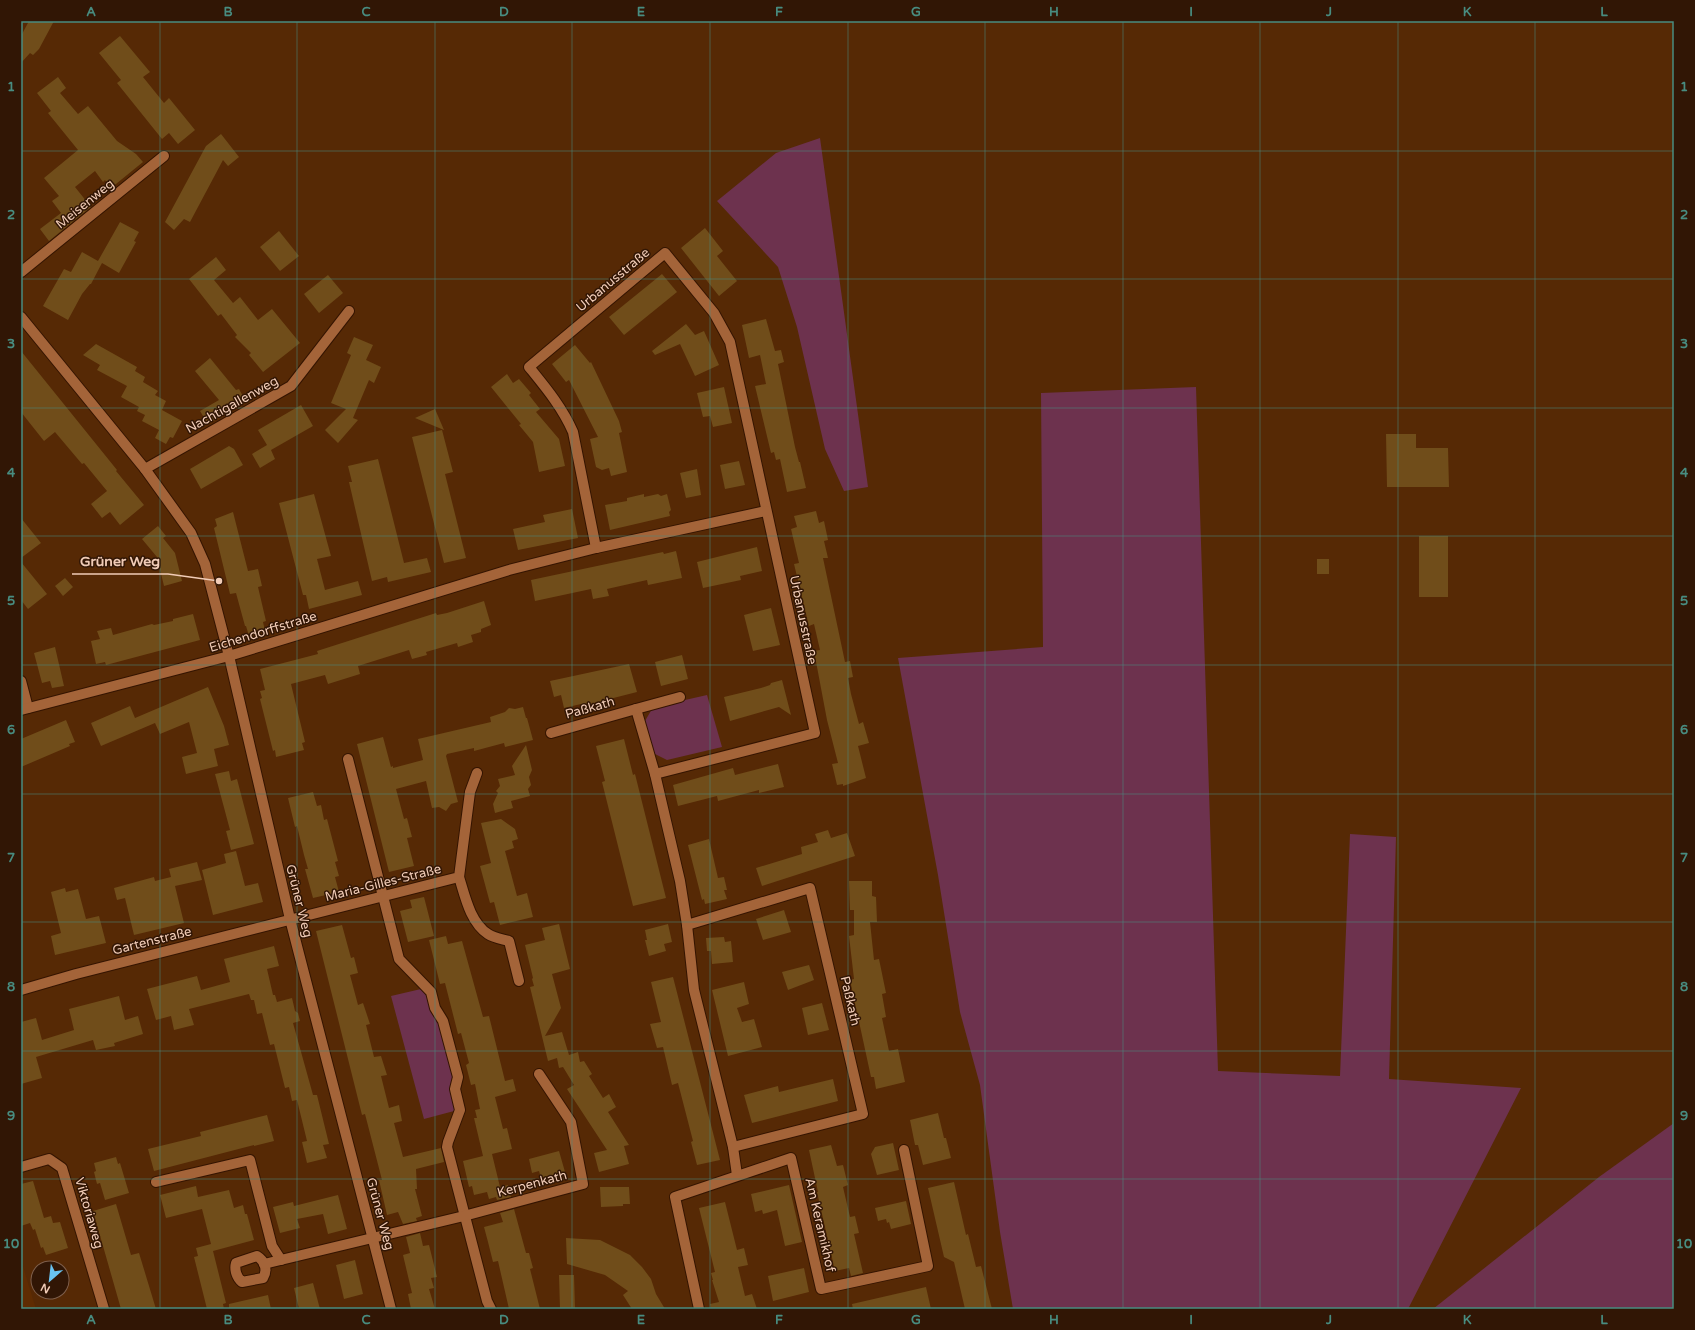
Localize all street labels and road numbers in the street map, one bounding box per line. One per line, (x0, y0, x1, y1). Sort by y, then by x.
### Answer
street label: Meisenweg (53, 176, 117, 232)
street label: Urbanusstraße (573, 245, 653, 315)
street label: Nachtigallenweg (183, 373, 281, 437)
street label: Urbanusstraße (786, 574, 820, 666)
street label: Eichendorffstraße (207, 608, 319, 656)
street label: Paßkath (563, 693, 617, 723)
street label: Maria-Gilles-Straße (323, 861, 443, 905)
street label: Grüner Weg (282, 863, 316, 939)
street label: Gartenstraße (111, 923, 193, 959)
street label: Paßkath (837, 975, 863, 1027)
street label: Kerpenkath (495, 1167, 569, 1201)
street label: Viktoriaweg (71, 1176, 107, 1250)
street label: Grüner Weg (363, 1176, 397, 1252)
street label: Am Keramikhof (801, 1176, 839, 1274)

